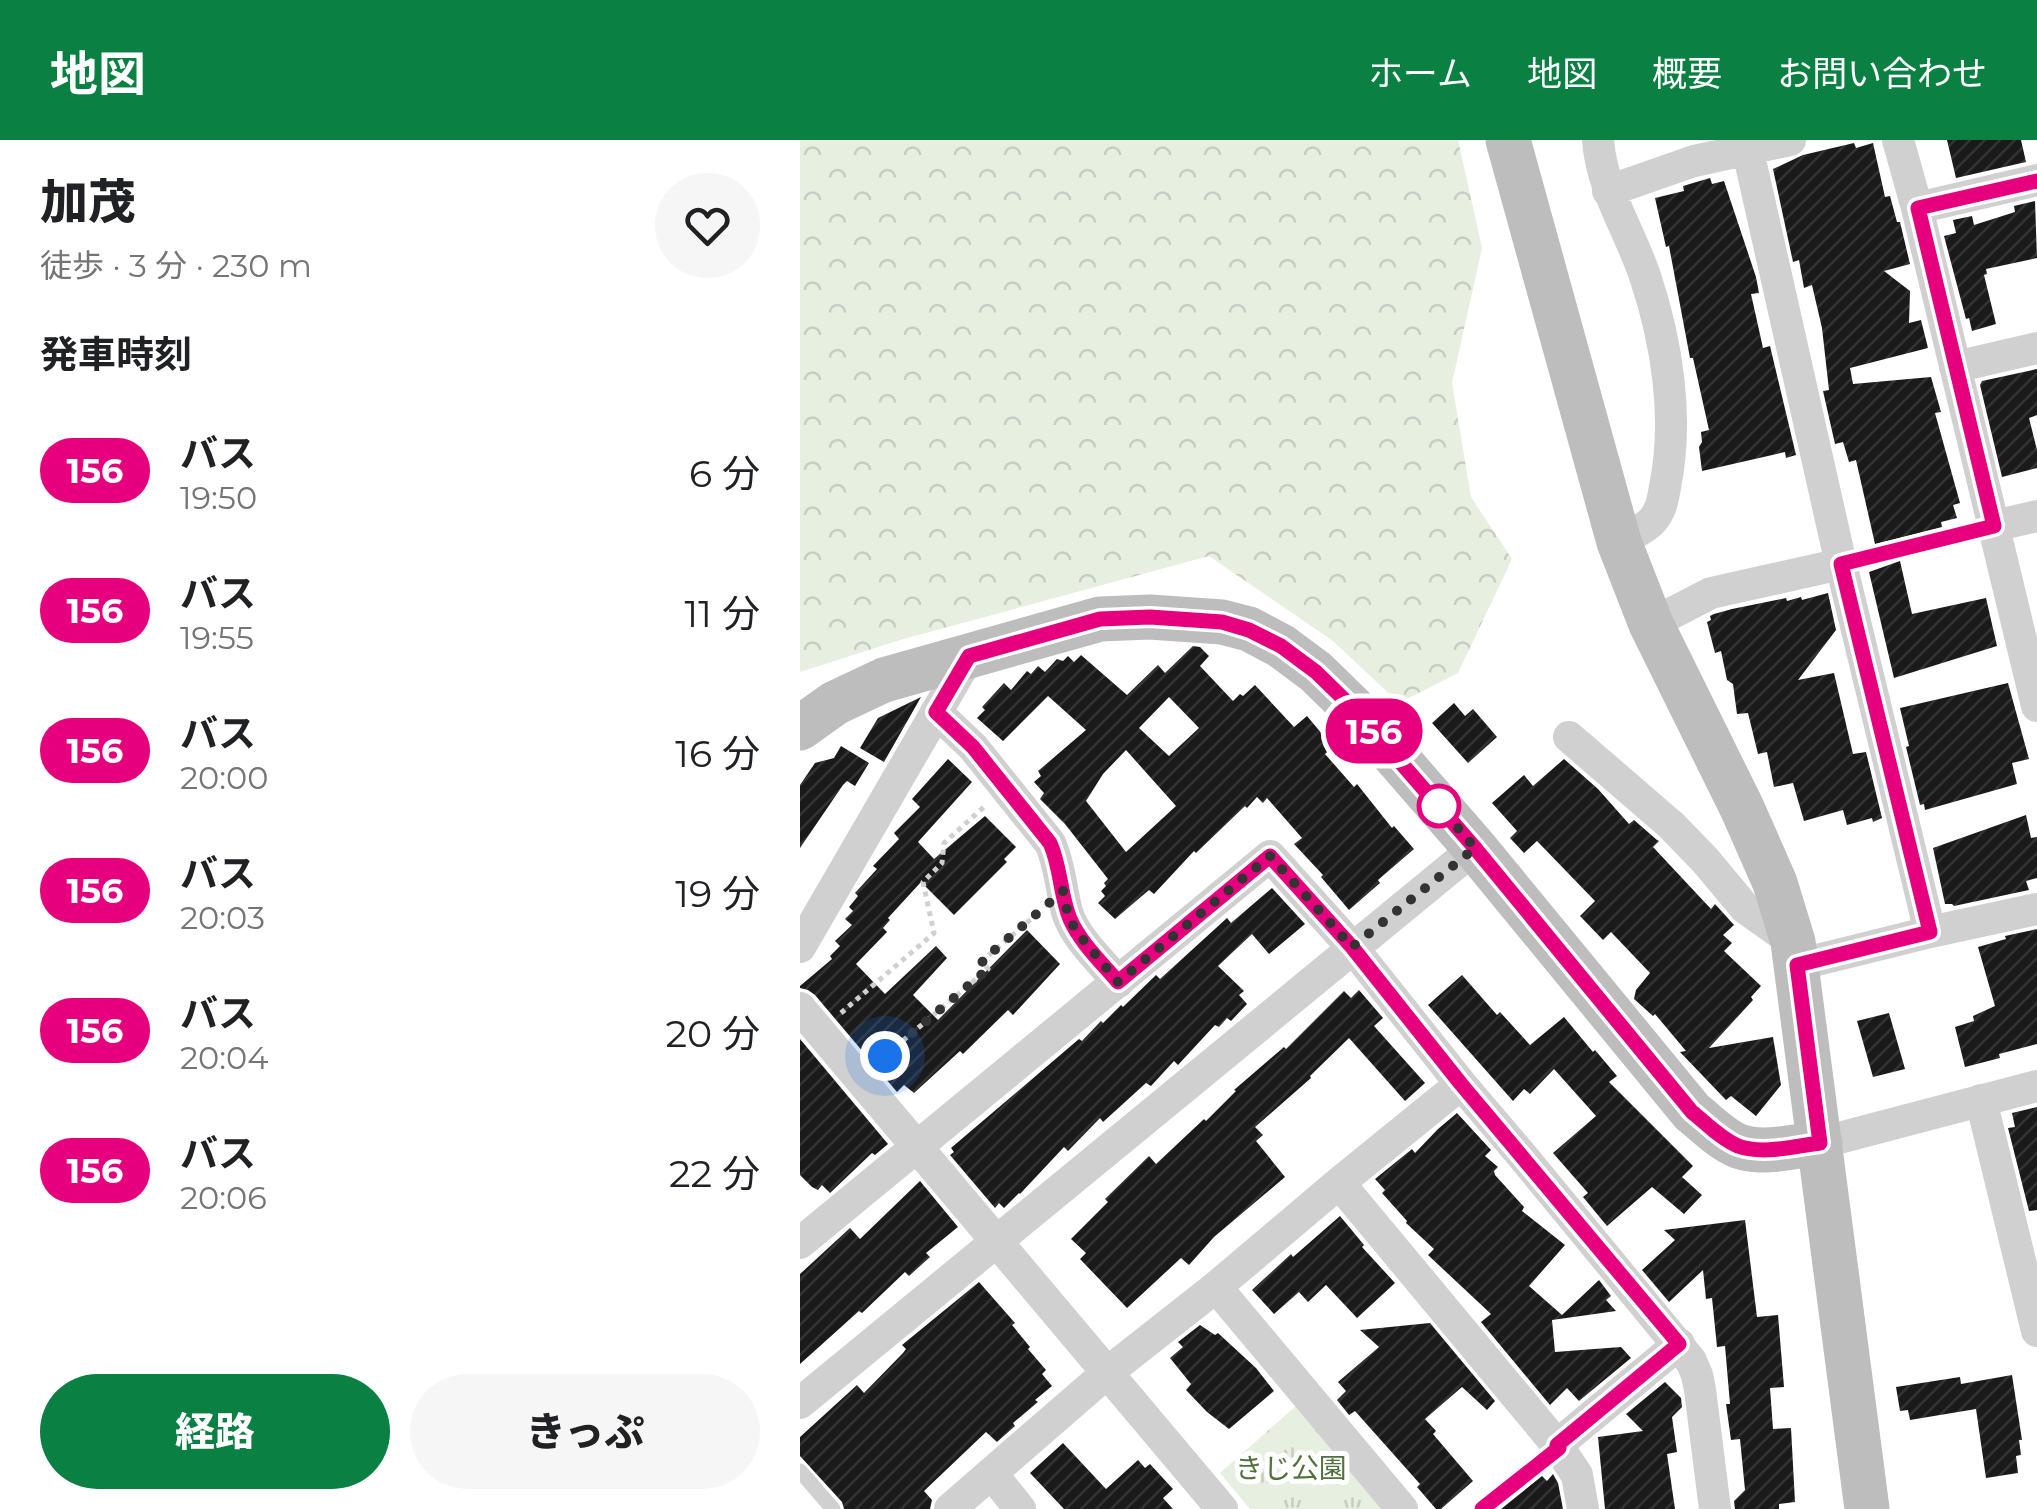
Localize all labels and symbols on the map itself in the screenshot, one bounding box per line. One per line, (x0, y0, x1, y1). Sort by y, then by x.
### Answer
line badge: 156 (1316, 698, 1432, 764)
unlabelled marker (1418, 785, 1460, 827)
your location (860, 1031, 910, 1081)
park label: きじ公園 (1235, 1451, 1347, 1485)

